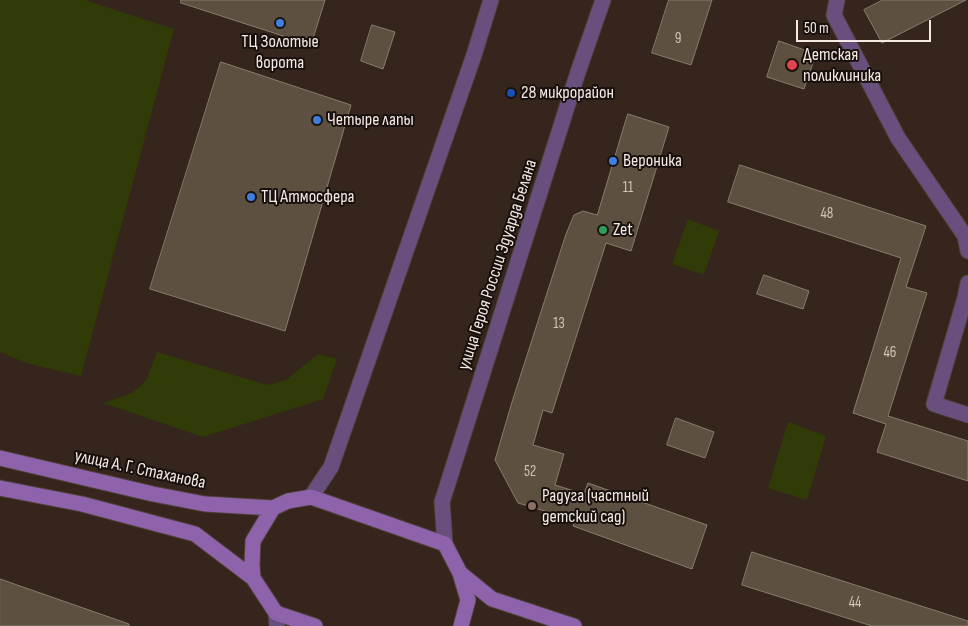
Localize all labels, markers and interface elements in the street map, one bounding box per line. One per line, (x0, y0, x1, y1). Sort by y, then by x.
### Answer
scale bar (798, 10, 933, 42)
marker: ТЦ Золотые ворота (274, 17, 286, 29)
text: 50 m (804, 19, 829, 38)
house number: 9 (675, 30, 681, 48)
place label: ТЦ Золотые ворота (241, 31, 319, 74)
place label: Детская поликлиника (803, 44, 881, 86)
marker: Детская поликлиника (785, 58, 799, 72)
place label: 28 микрорайон (521, 82, 614, 104)
marker: 28 микрорайон (505, 87, 517, 99)
place label: Четыре лапы (327, 109, 414, 131)
marker: Четыре лапы (311, 114, 323, 126)
place label: Вероника (623, 150, 682, 172)
marker: Вероника (607, 155, 619, 167)
street label: улица Героя России Эдуарда Белана (454, 157, 542, 373)
house number: 11 (623, 179, 633, 197)
place label: ТЦ Атмосфера (261, 186, 355, 208)
marker: ТЦ Атмосфера (245, 191, 257, 203)
house number: 48 (821, 205, 833, 223)
place label: Zet (613, 219, 633, 241)
marker: Zet (597, 224, 609, 236)
house number: 13 (553, 315, 565, 333)
house number: 46 (884, 344, 896, 362)
street label: улица А. Г. Стаханова (72, 446, 208, 494)
house number: 52 (524, 463, 536, 481)
place label: Радуга (частный детский сад) (542, 485, 649, 528)
marker: Радуга (частный детский сад) (526, 500, 538, 512)
house number: 44 (849, 594, 861, 612)

